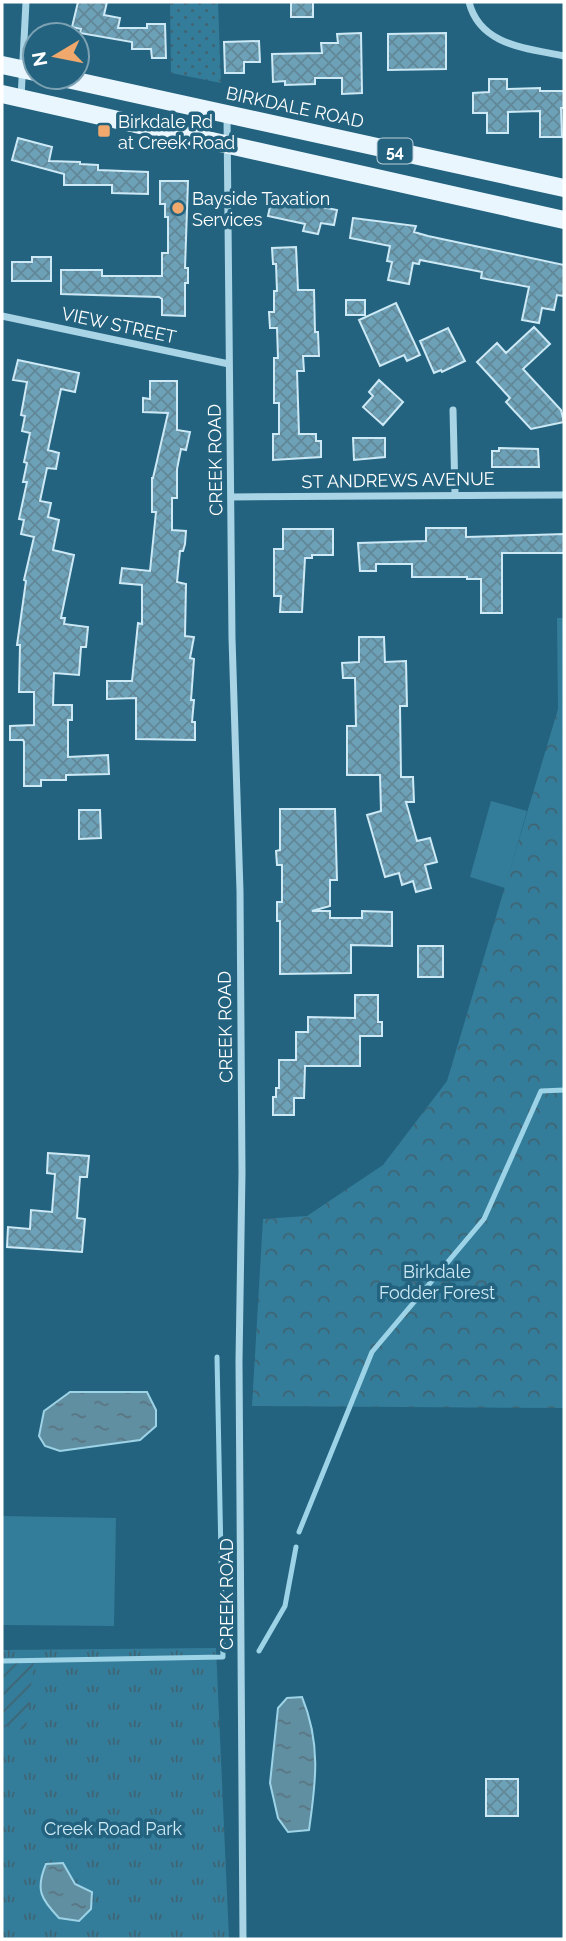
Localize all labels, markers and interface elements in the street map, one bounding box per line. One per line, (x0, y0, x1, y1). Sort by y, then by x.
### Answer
north arrow (21, 21, 91, 91)
text: N (27, 50, 51, 68)
street label: BIRKDALE ROAD (224, 82, 366, 132)
place label: Birkdale Rd at Creek Road (118, 111, 235, 153)
marker: Birkdale Rd at Creek Road (96, 123, 112, 139)
road number: 54 (378, 139, 412, 164)
place label: Bayside Taxation Services (192, 188, 330, 230)
marker: Bayside Taxation Services (170, 200, 186, 216)
street label: VIEW STREET (60, 303, 178, 347)
street label: CREEK ROAD (204, 404, 226, 516)
street label: ST ANDREWS AVENUE (301, 468, 495, 492)
street label: CREEK ROAD (214, 971, 236, 1083)
park label: Birkdale Fodder Forest (379, 1261, 495, 1303)
street label: CREEK ROAD (216, 1538, 237, 1650)
park label: Creek Road Park (44, 1818, 183, 1839)

